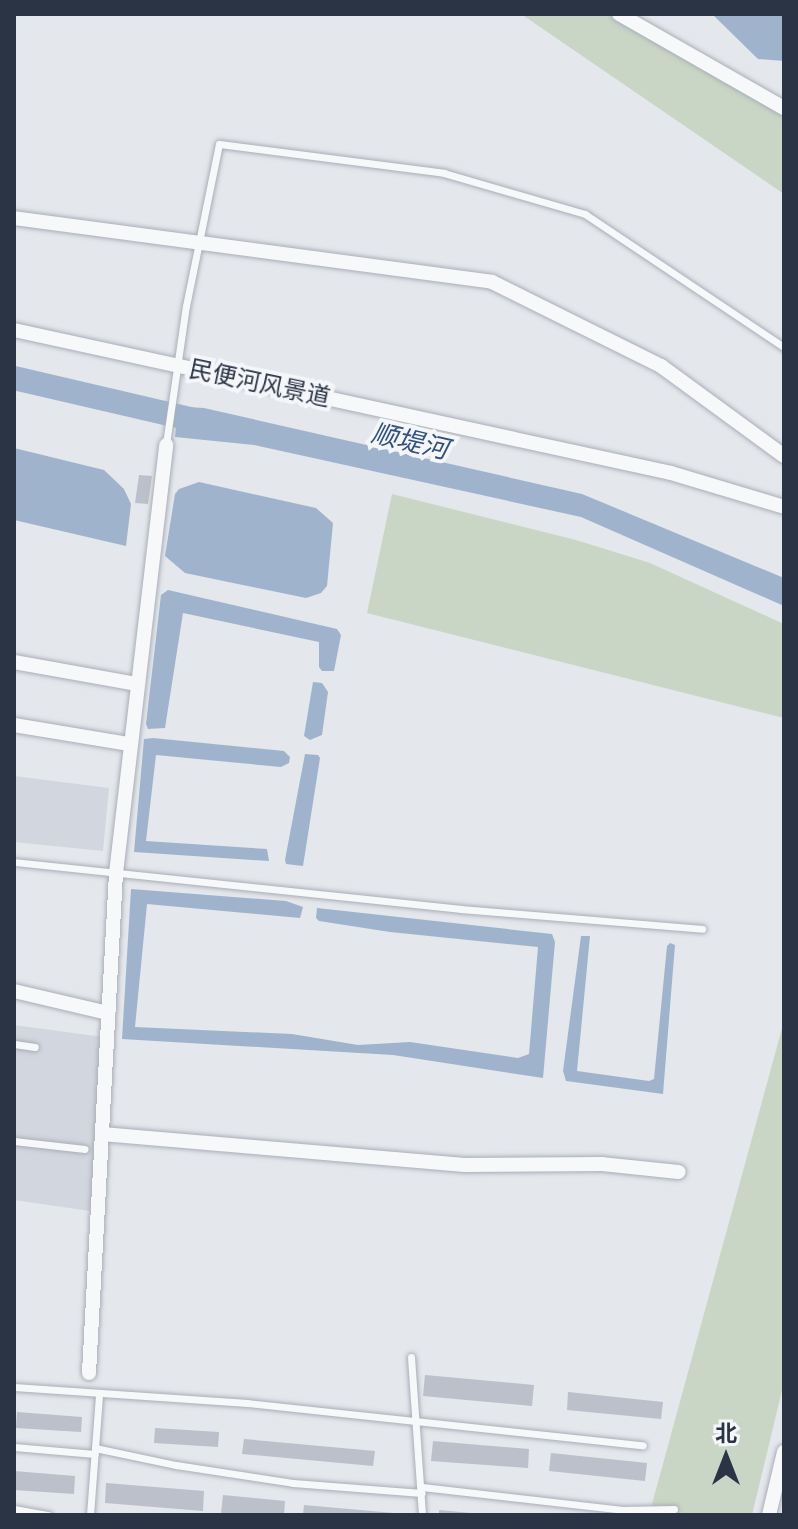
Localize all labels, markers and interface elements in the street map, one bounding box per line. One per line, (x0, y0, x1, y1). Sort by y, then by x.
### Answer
street label: 民便河风景道 (187, 353, 333, 411)
water label: 顺堤河 (368, 417, 452, 465)
north arrow (686, 1417, 766, 1497)
text: 北 (715, 1419, 737, 1446)

